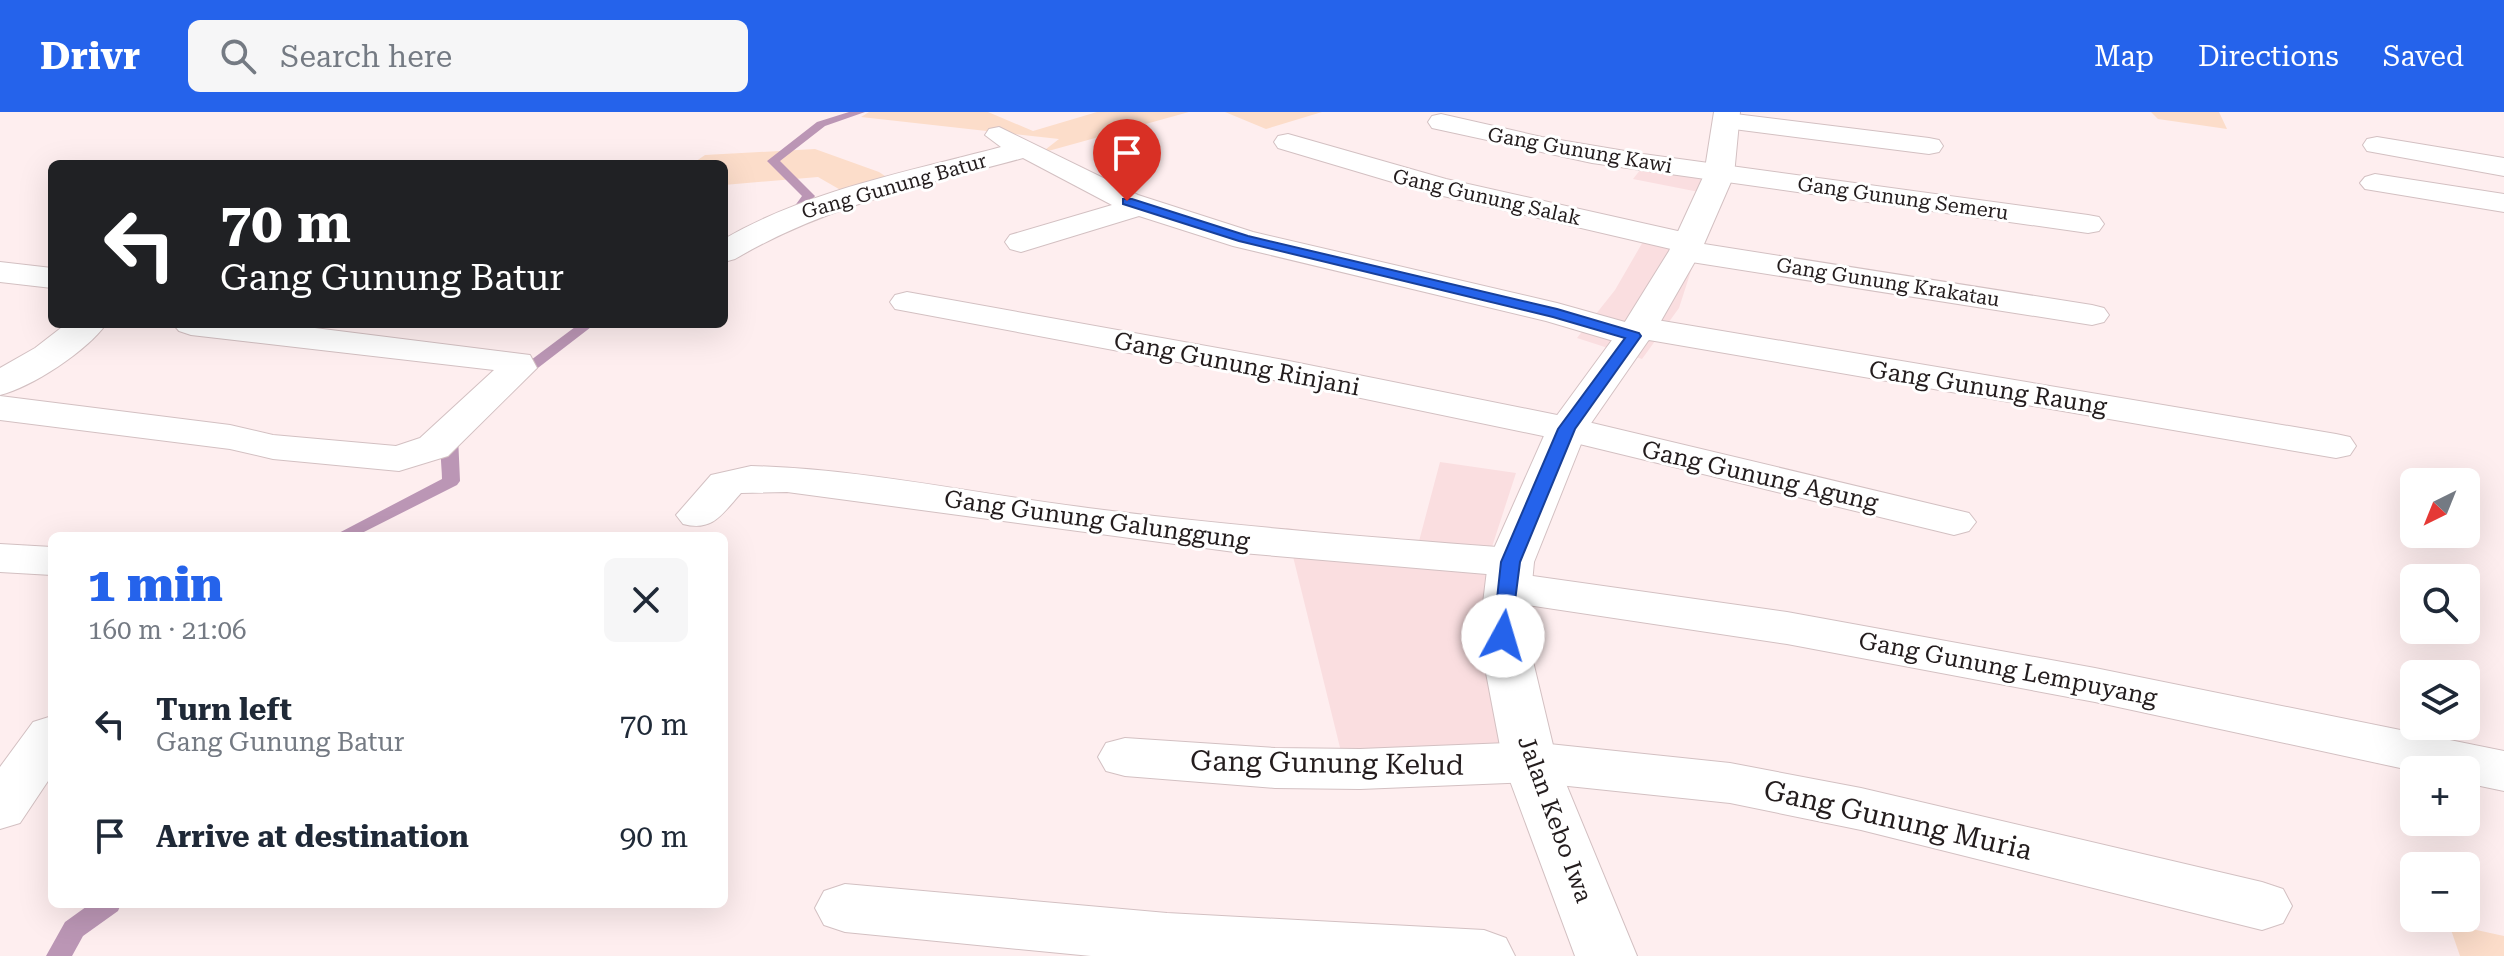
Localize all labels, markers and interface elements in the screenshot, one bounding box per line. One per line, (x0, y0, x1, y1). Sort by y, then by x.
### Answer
search box (188, 20, 748, 92)
text: Drivr (40, 34, 140, 78)
icon: search (216, 34, 260, 78)
text: Search here (280, 39, 452, 74)
text: Map (2094, 40, 2154, 73)
text: Directions (2198, 40, 2339, 73)
text: Saved (2383, 40, 2464, 73)
pin (1093, 119, 1161, 201)
street label: Gang Gunung Kawi (1486, 122, 1674, 178)
icon: arrive (1105, 131, 1149, 175)
street label: Gang Gunung Batur (799, 148, 989, 224)
street label: Gang Gunung Salak (1391, 164, 1584, 230)
street label: Gang Gunung Semeru (1796, 171, 2011, 225)
text: 70 m (220, 190, 351, 256)
icon: left (88, 192, 192, 296)
street label: Gang Gunung Krakatau (1775, 252, 2002, 312)
text: Gang Gunung Batur (220, 257, 564, 299)
street label: Gang Gunung Rinjani (1112, 326, 1363, 402)
street label: Gang Gunung Raung (1867, 355, 2109, 421)
street label: Gang Gunung Agung (1639, 435, 1881, 517)
north arrow (2400, 468, 2480, 548)
map controls (2400, 468, 2480, 932)
street label: Gang Gunung Galunggung (942, 485, 1252, 555)
text: 1 min (88, 557, 223, 613)
button: close (604, 558, 688, 642)
button: search (2400, 564, 2480, 644)
position arrow (1461, 594, 1545, 678)
text: 160 m · 21:06 (88, 615, 247, 645)
street label: Gang Gunung Lempuyang (1856, 626, 2160, 712)
button: layers (2400, 660, 2480, 740)
text: Turn left (156, 692, 292, 727)
icon: left (88, 702, 132, 746)
text: 70 m (619, 707, 688, 742)
text: Gang Gunung Batur (156, 727, 404, 757)
street label: Jalan Kebo Iwa (1512, 732, 1598, 906)
street label: Gang Gunung Kelud (1190, 744, 1464, 782)
button: + (2400, 756, 2480, 836)
street label: Gang Gunung Muria (1761, 773, 2035, 867)
icon: arrive (88, 814, 132, 858)
text: Arrive at destination (156, 819, 469, 854)
text: 90 m (619, 819, 688, 854)
button: − (2400, 852, 2480, 932)

